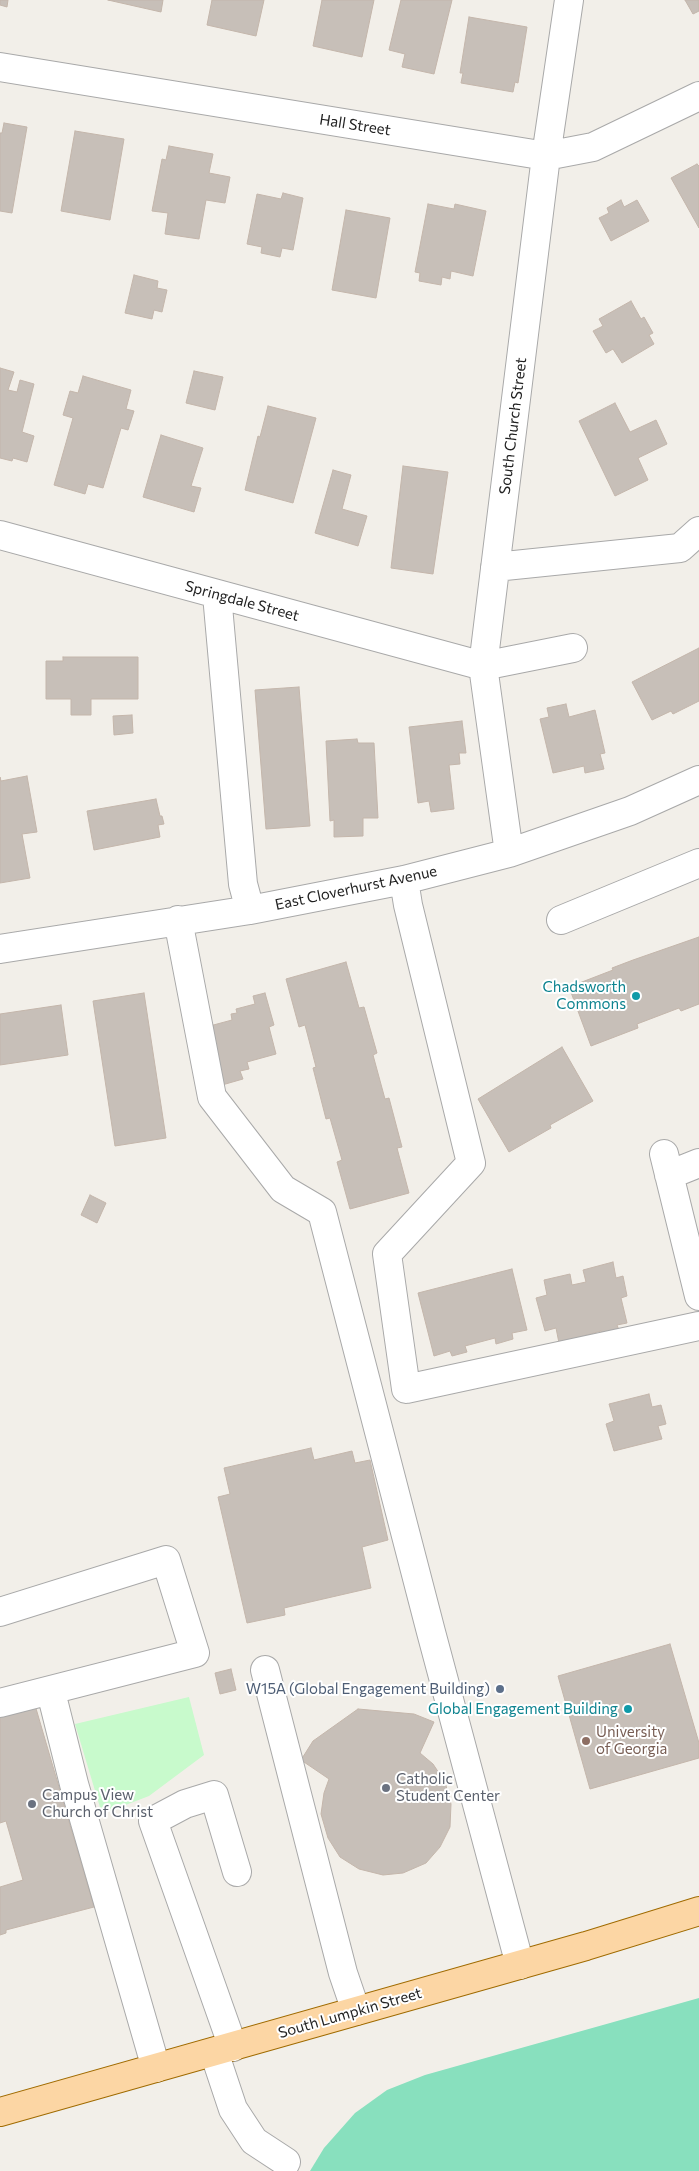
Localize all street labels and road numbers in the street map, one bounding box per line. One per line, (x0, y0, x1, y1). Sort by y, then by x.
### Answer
street label: Hall Street (318, 110, 392, 140)
street label: South Church Street (496, 356, 530, 496)
street label: Springdale Street (183, 577, 301, 625)
street label: East Cloverhurst Avenue (273, 862, 439, 914)
street label: South Lumpkin Street (276, 1984, 424, 2042)

